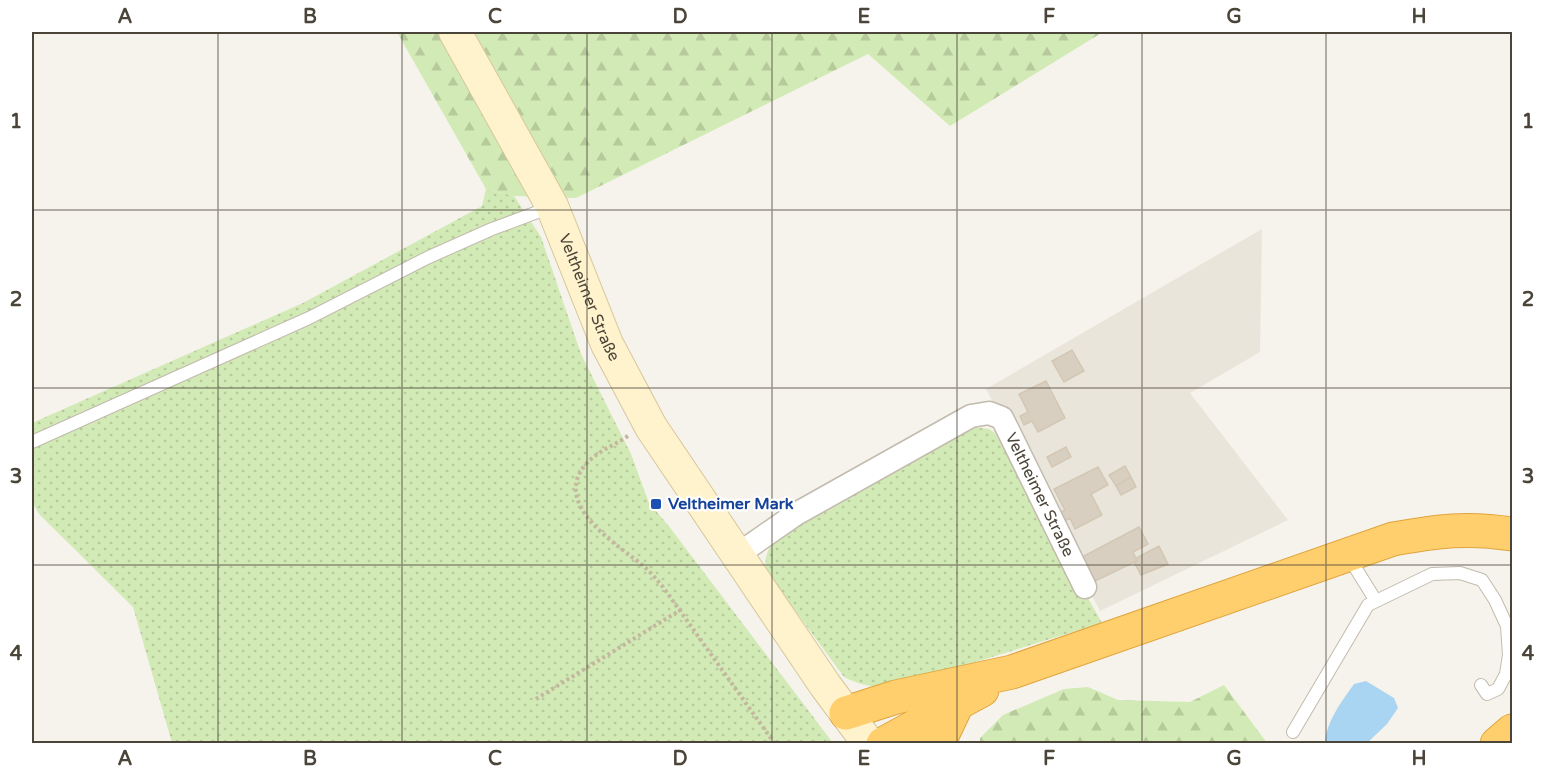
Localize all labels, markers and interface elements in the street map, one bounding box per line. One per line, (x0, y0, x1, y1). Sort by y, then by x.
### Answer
text: A (118, 5, 133, 29)
text: B (303, 5, 317, 29)
text: C (488, 5, 502, 29)
text: D (672, 5, 688, 29)
text: E (858, 5, 871, 29)
text: F (1043, 5, 1055, 29)
text: G (1226, 5, 1242, 29)
text: H (1411, 5, 1427, 29)
text: 1 (10, 110, 22, 134)
text: 1 (1522, 110, 1534, 134)
street label: Veltheimer Straße (554, 231, 624, 365)
text: 2 (10, 288, 22, 312)
text: 2 (1522, 288, 1534, 312)
street label: Veltheimer Straße (1001, 429, 1079, 560)
text: 3 (10, 465, 22, 489)
text: 3 (1522, 465, 1534, 489)
place label: Veltheimer Mark (668, 494, 794, 514)
marker: Veltheimer Mark (649, 497, 663, 511)
text: 4 (10, 642, 23, 666)
text: 4 (1522, 642, 1535, 666)
text: A (118, 747, 133, 771)
text: B (303, 747, 317, 771)
text: C (488, 747, 502, 771)
text: D (672, 747, 688, 771)
text: E (858, 747, 871, 771)
text: F (1043, 747, 1055, 771)
text: G (1226, 747, 1242, 771)
text: H (1411, 747, 1427, 771)

